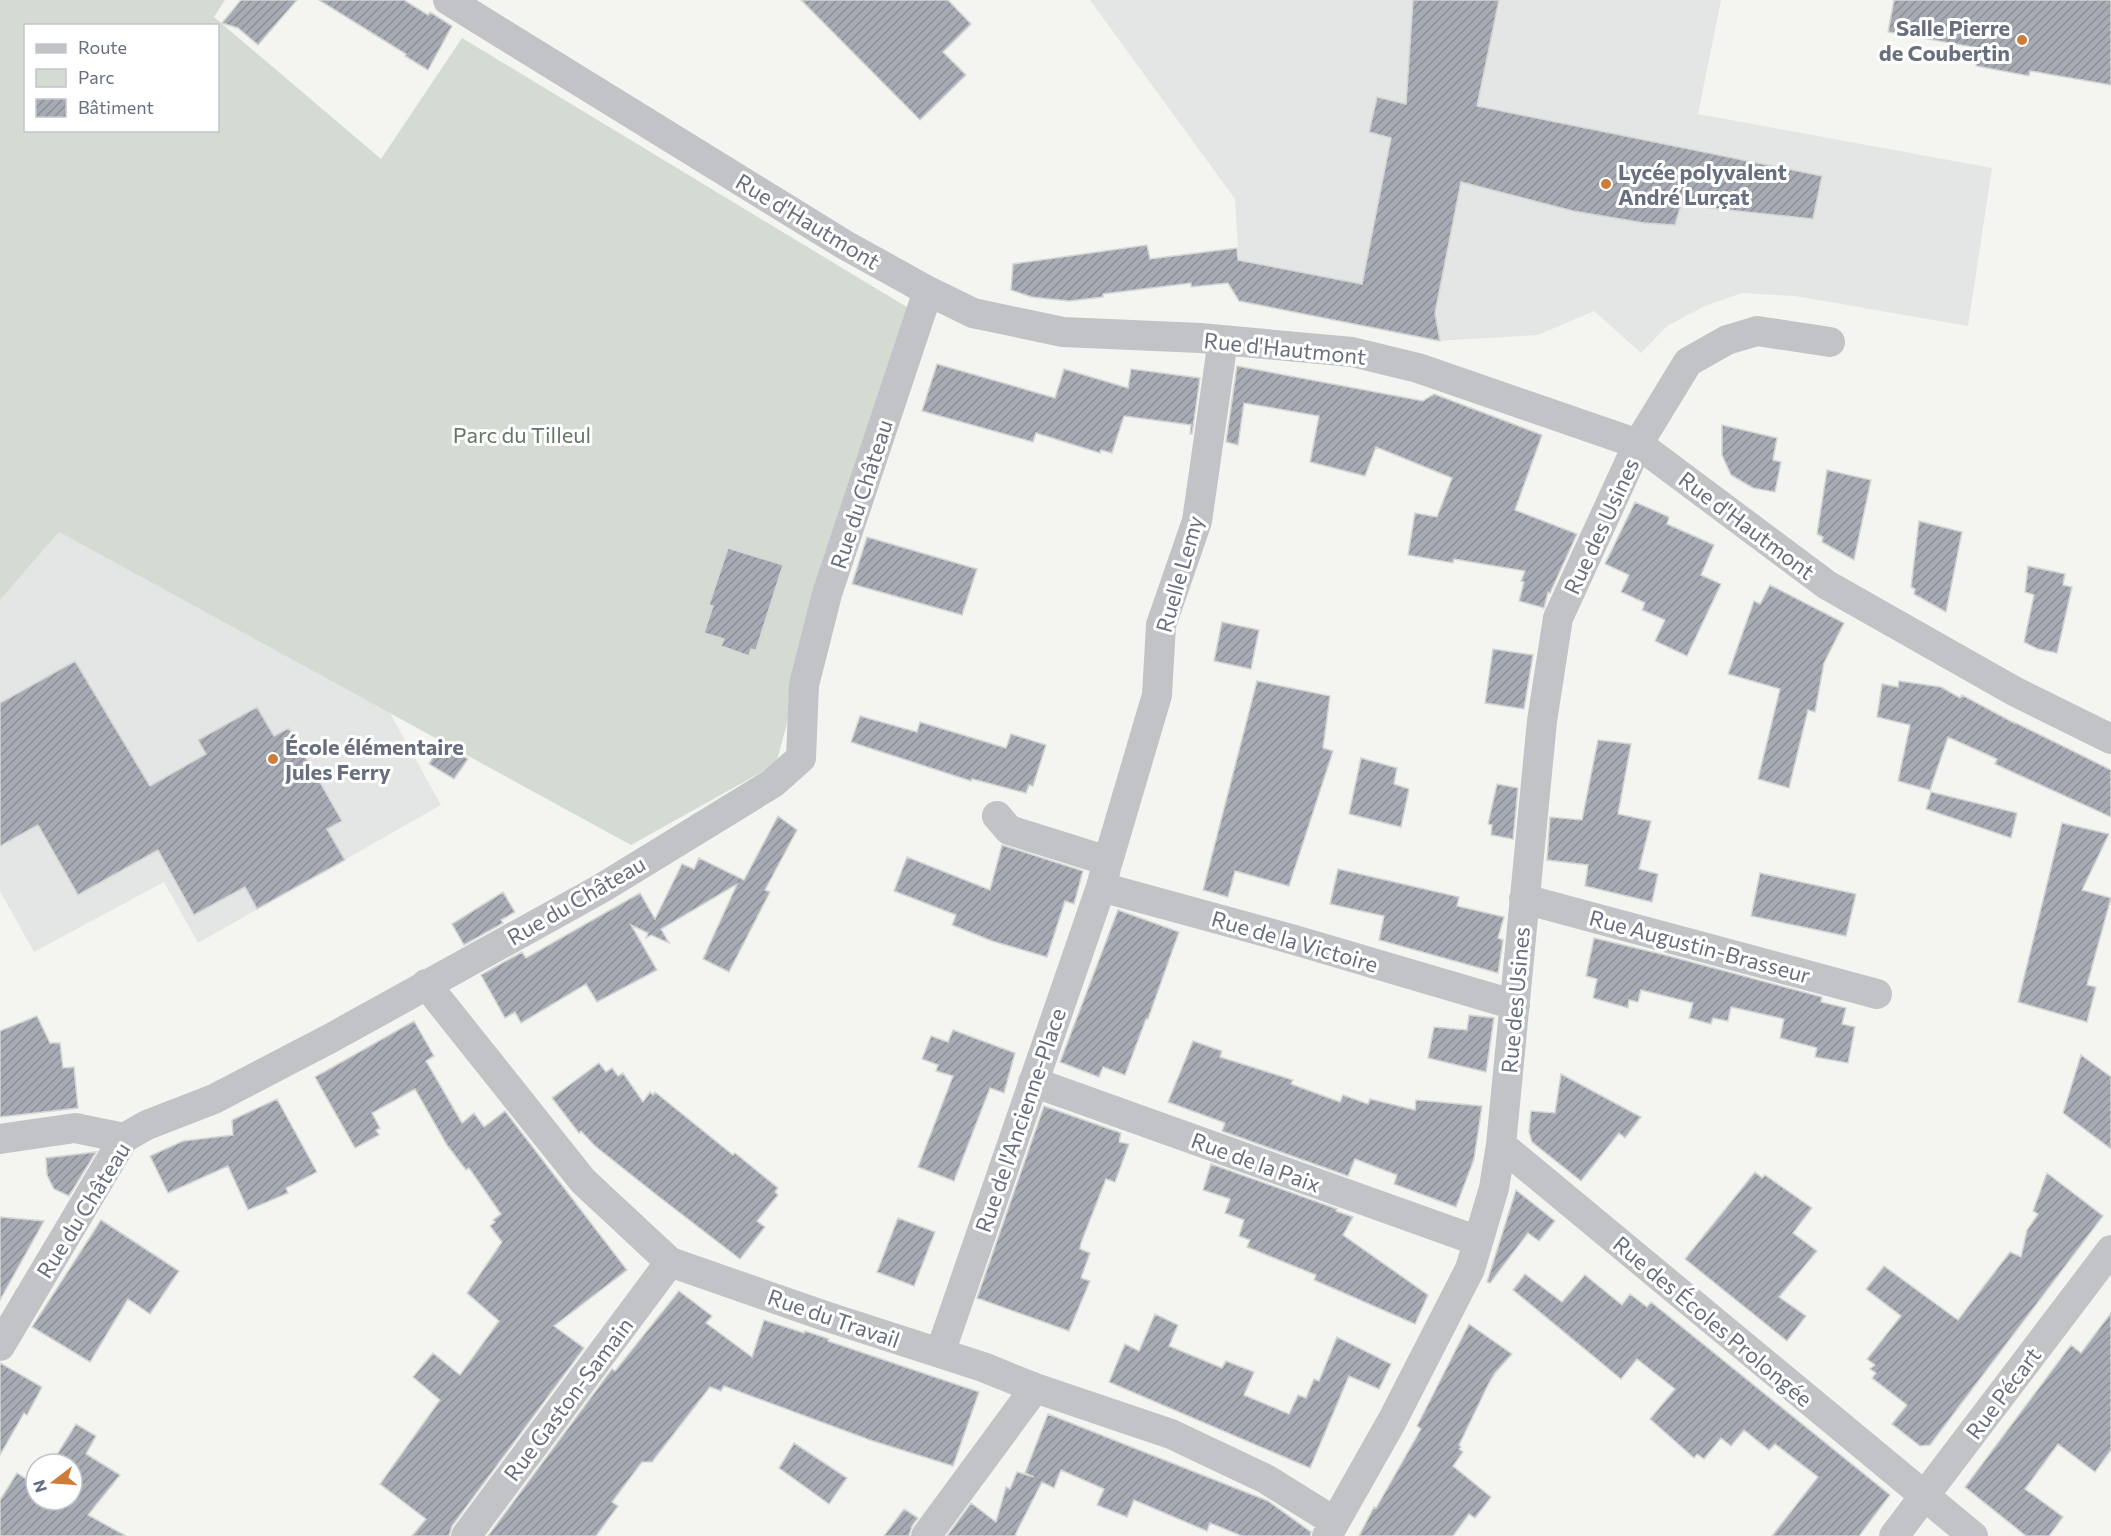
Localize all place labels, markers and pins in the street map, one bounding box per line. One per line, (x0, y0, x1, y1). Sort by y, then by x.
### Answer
place label: Salle Pierre de Coubertin (1879, 14, 2010, 66)
marker: Salle Pierre de Coubertin (2015, 33, 2029, 47)
place label: Lycée polyvalent André Lurçat (1618, 158, 1787, 210)
marker: Lycée polyvalent André Lurçat (1599, 177, 1613, 191)
place label: École élémentaire Jules Ferry (285, 733, 464, 785)
marker: École élémentaire Jules Ferry (266, 752, 280, 766)

